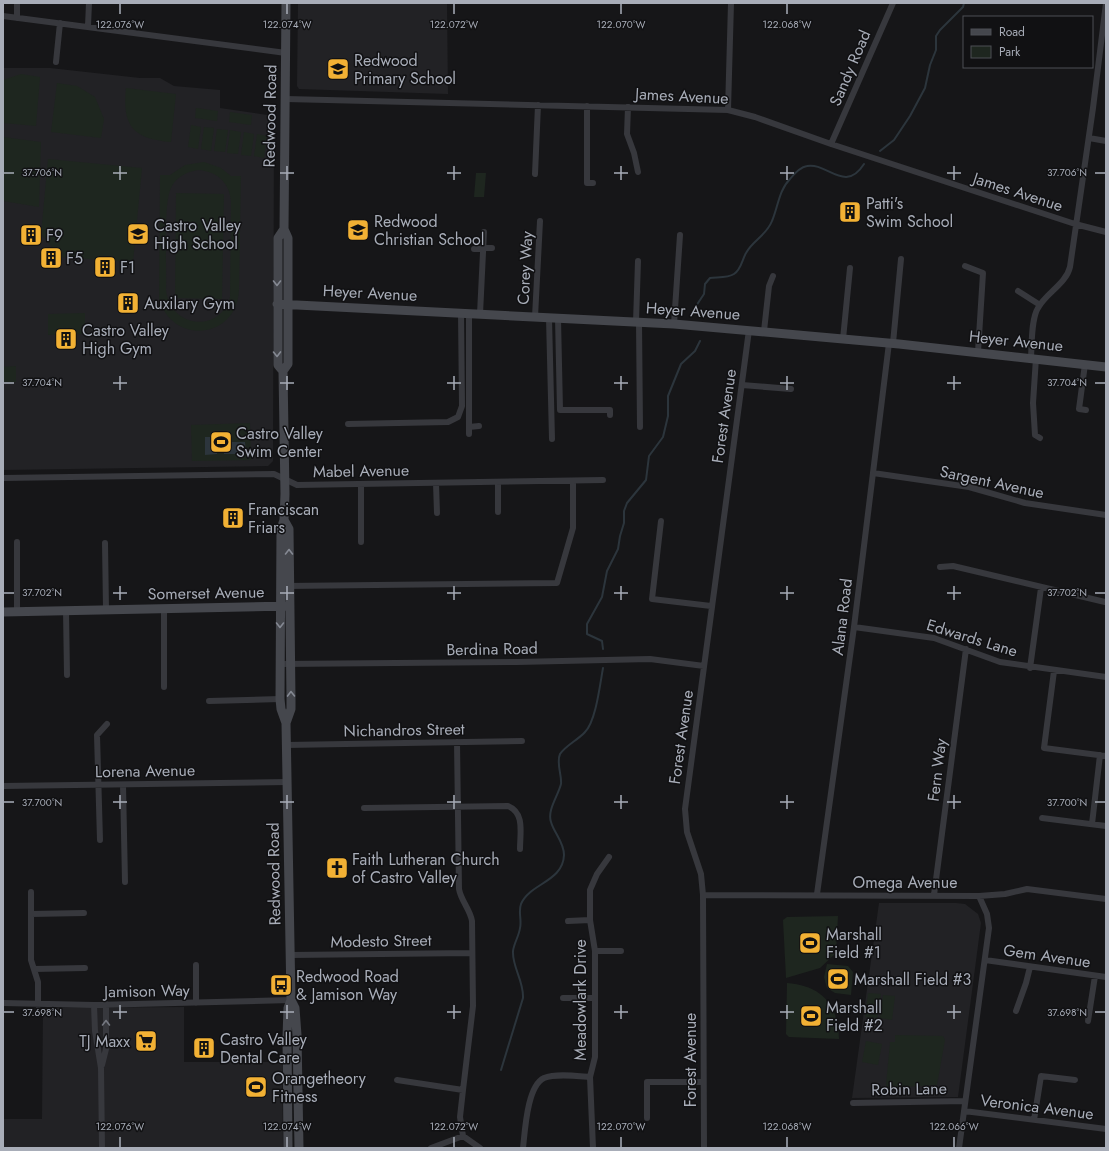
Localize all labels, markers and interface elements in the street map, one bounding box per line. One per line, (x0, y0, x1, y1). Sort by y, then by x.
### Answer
legend (963, 16, 1093, 68)
text: 122.076°W (96, 17, 144, 32)
text: 122.074°W (263, 17, 311, 32)
text: 122.072°W (430, 17, 478, 32)
text: 122.070°W (597, 17, 646, 32)
text: 122.068°W (763, 17, 811, 32)
text: Road (999, 23, 1025, 41)
street label: Sandy Road (824, 27, 876, 109)
text: Park (999, 43, 1021, 61)
place label: Redwood Primary School (354, 49, 456, 90)
school or university icon: Redwood Primary School (325, 56, 351, 82)
street label: Redwood Road (258, 64, 282, 168)
street label: James Avenue (633, 82, 729, 110)
text: 37.706°N (22, 165, 62, 180)
text: 37.706°N (1047, 165, 1087, 180)
street label: James Avenue (968, 166, 1066, 217)
place label: Patti's Swim School (866, 192, 953, 233)
building icon: Patti's Swim School (837, 199, 863, 225)
place label: Redwood Christian School (374, 210, 484, 251)
place label: Castro Valley High School (154, 214, 242, 255)
school or university icon: Redwood Christian School (345, 217, 371, 243)
school or university icon: Castro Valley High School (125, 221, 151, 247)
building icon: F9 (18, 222, 44, 248)
place label: F9 (46, 224, 63, 247)
street label: Corey Way (512, 230, 538, 305)
building icon: F5 (38, 245, 64, 271)
place label: F5 (66, 247, 83, 270)
building icon: F1 (92, 254, 118, 280)
place label: F1 (120, 256, 135, 279)
street label: Heyer Avenue (322, 279, 418, 307)
one-way arrow (273, 280, 281, 286)
building icon: Auxilary Gym (115, 290, 141, 316)
place label: Auxilary Gym (144, 292, 235, 315)
street label: Heyer Avenue (645, 296, 741, 326)
place label: Castro Valley High Gym (82, 319, 170, 360)
street label: Heyer Avenue (968, 325, 1064, 357)
building icon: Castro Valley High Gym (53, 326, 79, 352)
one-way arrow (273, 351, 282, 357)
street label: Forest Avenue (706, 368, 742, 464)
text: 37.704°N (22, 375, 62, 390)
text: 37.704°N (1047, 375, 1087, 390)
place label: Castro Valley Swim Center (236, 422, 324, 463)
sports icon: Castro Valley Swim Center (208, 429, 234, 455)
street label: Mabel Avenue (313, 459, 409, 483)
street label: Sargent Avenue (938, 460, 1046, 504)
place label: Franciscan Friars (248, 498, 319, 539)
building icon: Franciscan Friars (220, 505, 246, 531)
one-way arrow (285, 549, 293, 555)
street label: Alana Road (826, 577, 858, 657)
street label: Somerset Avenue (147, 580, 265, 606)
text: 37.702°N (22, 585, 62, 600)
text: 37.702°N (1047, 585, 1087, 600)
street label: Edwards Lane (924, 613, 1020, 663)
one-way arrow (276, 622, 284, 628)
street label: Berdina Road (446, 637, 538, 661)
street label: Forest Avenue (663, 689, 699, 785)
one-way arrow (287, 691, 295, 697)
street label: Nichandros Street (343, 717, 465, 743)
street label: Fern Way (922, 736, 952, 803)
street label: Lorena Avenue (95, 759, 195, 783)
text: 37.700°N (22, 795, 62, 810)
text: 37.700°N (1047, 795, 1087, 810)
street label: Redwood Road (262, 822, 286, 926)
place label: Faith Lutheran Church of Castro Valley (352, 848, 500, 889)
church icon: Faith Lutheran Church of Castro Valley (324, 855, 350, 881)
street label: Omega Avenue (853, 871, 957, 894)
place label: Marshall Field #1 (826, 923, 882, 964)
street label: Modesto Street (330, 929, 432, 953)
sports icon: Marshall Field #1 (797, 930, 823, 956)
street label: Meadowlark Drive (569, 939, 592, 1061)
street label: Gem Avenue (1002, 939, 1092, 973)
place label: Redwood Road & Jamison Way (296, 965, 399, 1006)
sports icon: Marshall Field #3 (825, 966, 851, 992)
place label: Marshall Field #3 (854, 968, 972, 991)
bus stop icon: Redwood Road & Jamison Way (268, 972, 294, 998)
street label: Jamison Way (102, 979, 191, 1003)
place label: Marshall Field #2 (826, 996, 883, 1037)
sports icon: Marshall Field #2 (798, 1003, 824, 1029)
text: 37.698°N (22, 1005, 62, 1020)
text: 37.698°N (1047, 1005, 1087, 1020)
street label: Forest Avenue (679, 1013, 702, 1107)
one-way arrow (102, 1020, 110, 1026)
supermarket icon: TJ Maxx (133, 1028, 159, 1054)
place label: Castro Valley Dental Care (220, 1028, 308, 1069)
place label: TJ Maxx (79, 1030, 130, 1053)
building icon: Castro Valley Dental Care (191, 1035, 217, 1061)
place label: Orangetheory Fitness (272, 1067, 367, 1108)
sports icon: Orangetheory Fitness (243, 1074, 269, 1100)
street label: Robin Lane (871, 1077, 947, 1101)
street label: Veronica Avenue (979, 1089, 1095, 1125)
text: 122.076°W (96, 1119, 144, 1134)
text: 122.074°W (263, 1119, 311, 1134)
text: 122.072°W (430, 1119, 478, 1134)
text: 122.070°W (597, 1119, 646, 1134)
text: 122.068°W (763, 1119, 811, 1134)
text: 122.066°W (929, 1119, 979, 1134)

